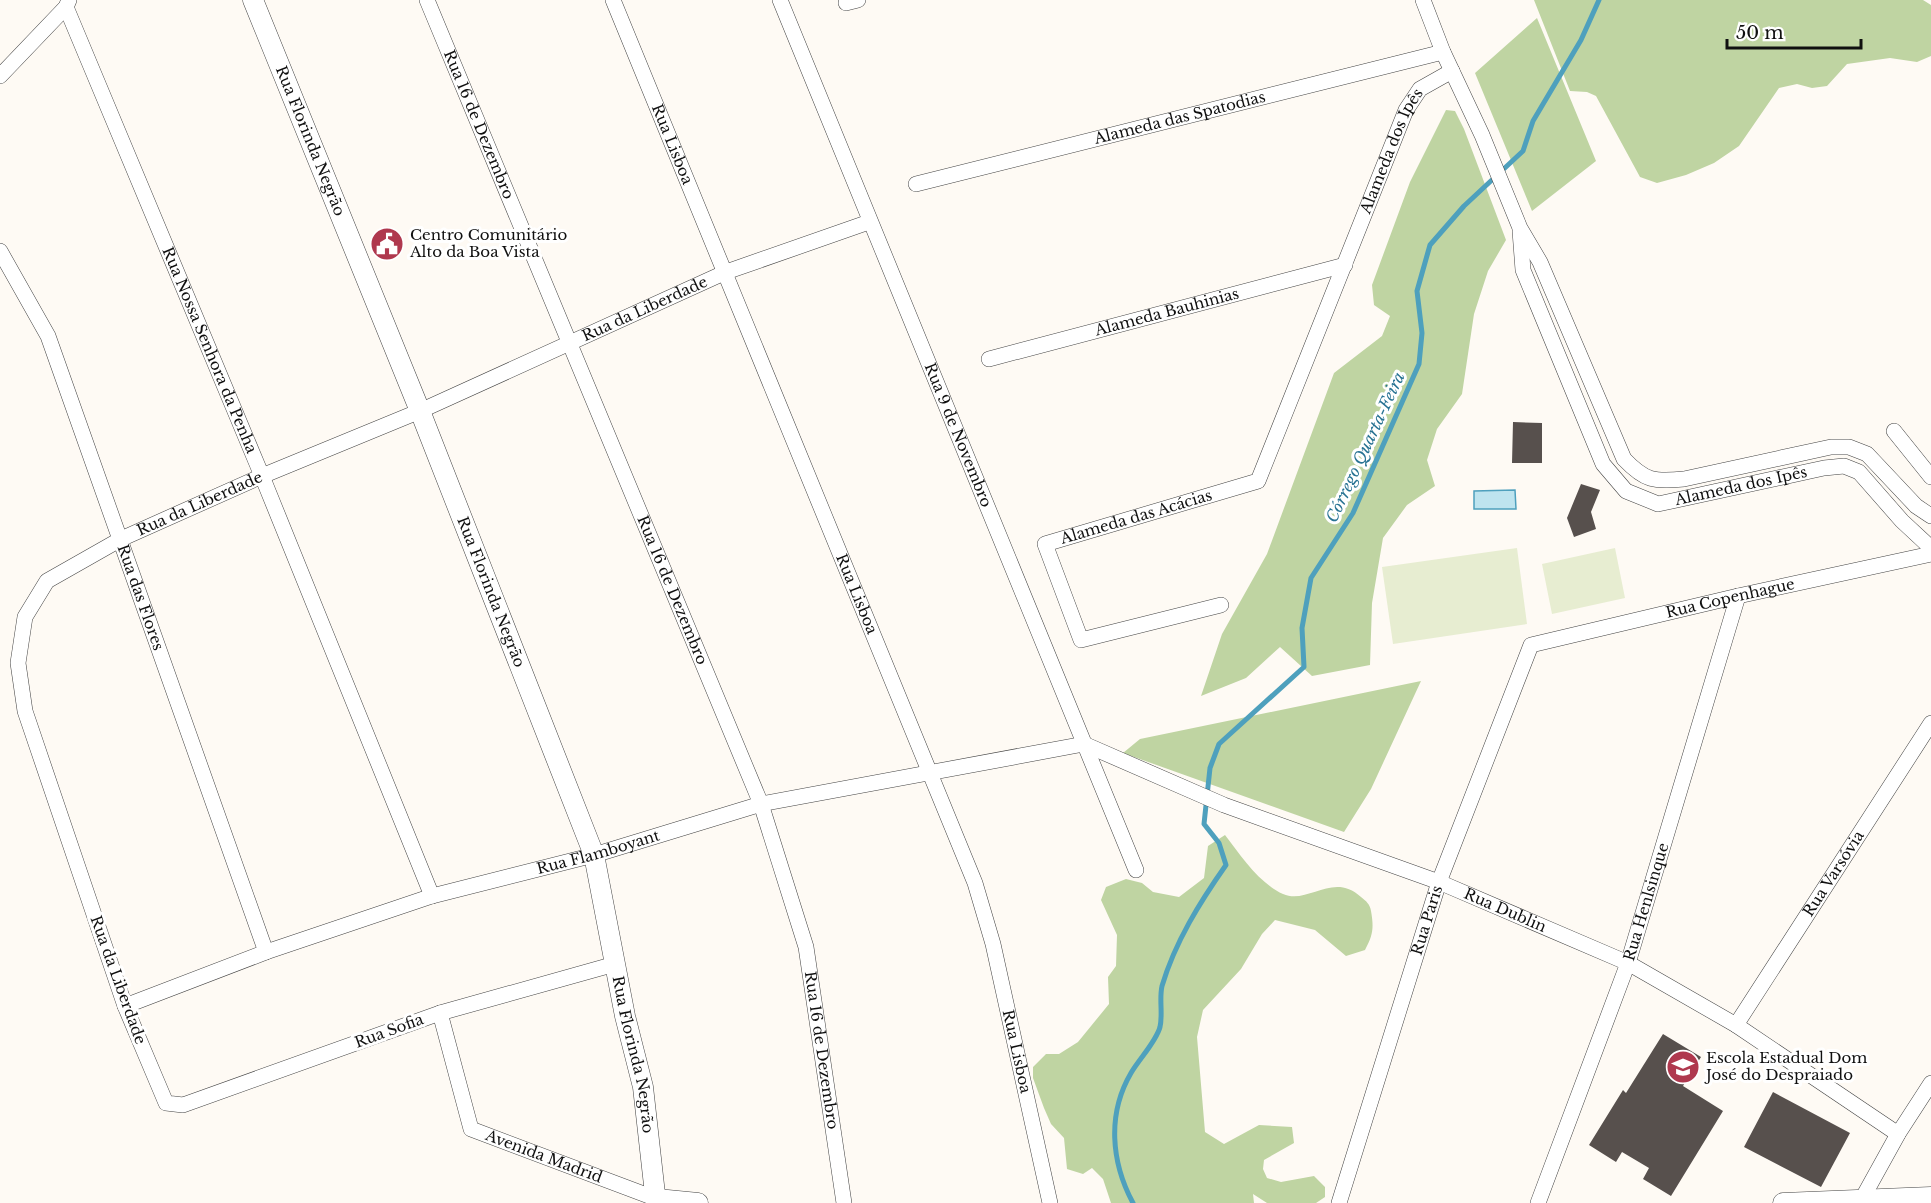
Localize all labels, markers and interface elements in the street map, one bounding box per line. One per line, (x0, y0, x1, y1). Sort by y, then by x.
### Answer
scale bar (1727, 12, 1860, 50)
text: 50 m (1736, 22, 1784, 44)
street label: Rua 16 de Dezembro (440, 47, 519, 202)
street label: Rua Florinda Negrão (272, 63, 350, 219)
street label: Alameda dos Ipês (1355, 84, 1427, 217)
street label: Alameda das Spatodias (1091, 87, 1267, 148)
street label: Rua Lisboa (648, 101, 698, 188)
place label: Centro Comunitário Alto da Boa Vista (409, 225, 567, 261)
public building icon: Centro Comunitário Alto da Boa Vista (369, 226, 405, 262)
street label: Rua Nossa Senhora da Penha (158, 244, 262, 457)
street label: Rua da Liberdade (579, 272, 710, 345)
street label: Alameda Bauhinias (1092, 283, 1241, 340)
street label: Rua 9 de Novembro (920, 360, 997, 510)
water label: Córrego Quarta-Feira (1321, 369, 1409, 525)
street label: Alameda dos Ipês (1672, 462, 1809, 509)
street label: Rua da Liberdade (134, 467, 265, 540)
street label: Alameda das Acácias (1057, 485, 1214, 548)
street label: Rua 16 de Dezembro (633, 513, 712, 667)
street label: Rua Florinda Negrão (453, 514, 530, 670)
street label: Rua das Flores (114, 542, 169, 653)
street label: Rua Lisboa (832, 551, 882, 637)
street label: Rua Copenhague (1664, 574, 1796, 622)
street label: Rua Flamboyant (535, 825, 662, 878)
street label: Rua Varsóvia (1799, 826, 1868, 920)
street label: Rua Henlsinque (1619, 840, 1672, 963)
street label: Rua Paris (1407, 883, 1446, 957)
street label: Rua Dublin (1461, 884, 1549, 936)
street label: Rua da Liberdade (86, 913, 151, 1047)
street label: Rua 16 de Dezembro (801, 970, 843, 1131)
street label: Rua Florinda Negrão (608, 974, 658, 1134)
street label: Rua Lisboa (999, 1008, 1036, 1096)
street label: Rua Sofia (352, 1009, 426, 1052)
place label: Escola Estadual Dom José do Despraiado (1704, 1048, 1867, 1084)
school or university icon: Escola Estadual Dom José do Despraiado (1665, 1049, 1701, 1085)
street label: Avenida Madrid (482, 1125, 605, 1187)

